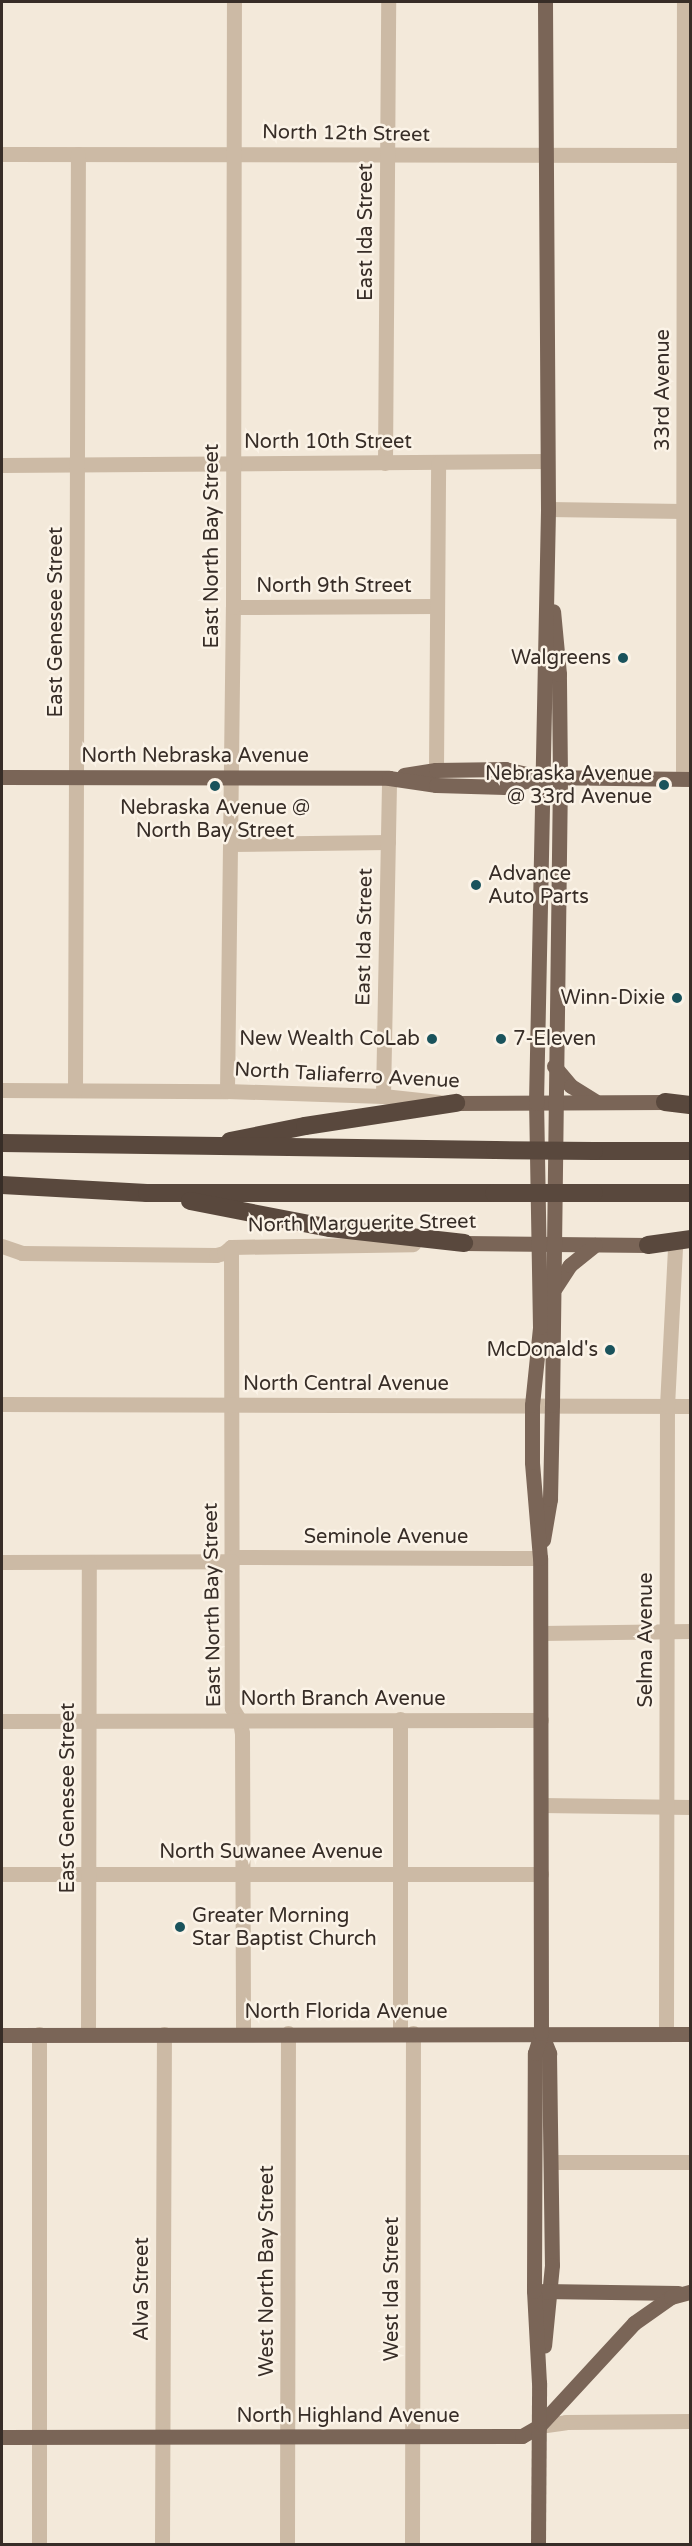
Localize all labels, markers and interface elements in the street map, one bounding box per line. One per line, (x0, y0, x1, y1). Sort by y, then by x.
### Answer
street label: North 12th Street (262, 121, 430, 147)
street label: East Ida Street (354, 163, 378, 301)
street label: 33rd Avenue (651, 329, 675, 451)
street label: North 10th Street (244, 430, 412, 454)
street label: East North Bay Street (200, 444, 224, 648)
street label: East Genesee Street (44, 527, 68, 717)
street label: North 9th Street (256, 574, 412, 598)
place label: Walgreens (511, 646, 611, 670)
marker: Walgreens (616, 651, 630, 665)
street label: North Nebraska Avenue (81, 744, 309, 768)
place label: Nebraska Avenue @ 33rd Avenue (485, 762, 652, 809)
marker: Nebraska Avenue @ 33rd Avenue (657, 778, 671, 792)
marker: Nebraska Avenue @ North Bay Street (208, 779, 222, 793)
place label: Nebraska Avenue @ North Bay Street (120, 796, 310, 843)
place label: Advance Auto Parts (488, 862, 589, 909)
street label: East Ida Street (352, 868, 378, 1006)
marker: Advance Auto Parts (469, 878, 483, 892)
place label: Winn-Dixie (561, 986, 665, 1010)
marker: Winn-Dixie (670, 991, 684, 1005)
place label: New Wealth CoLab (239, 1027, 420, 1051)
place label: 7-Eleven (513, 1027, 596, 1051)
marker: New Wealth CoLab (425, 1032, 439, 1046)
marker: 7-Eleven (494, 1032, 508, 1046)
street label: North Taliaferro Avenue (234, 1058, 460, 1094)
street label: North Marguerite Street (248, 1210, 476, 1238)
place label: McDonald's (486, 1338, 598, 1362)
marker: McDonald's (603, 1343, 617, 1357)
street label: North Central Avenue (243, 1372, 449, 1396)
street label: East North Bay Street (199, 1502, 227, 1708)
street label: Seminole Avenue (304, 1525, 468, 1549)
street label: Selma Avenue (634, 1573, 658, 1707)
street label: North Branch Avenue (240, 1687, 446, 1711)
street label: East Genesee Street (56, 1703, 80, 1893)
street label: North Suwanee Avenue (159, 1840, 383, 1864)
place label: Greater Morning Star Baptist Church (192, 1904, 377, 1951)
marker: Greater Morning Star Baptist Church (173, 1920, 187, 1934)
street label: North Florida Avenue (244, 2000, 448, 2024)
street label: West North Bay Street (255, 2165, 279, 2377)
street label: West Ida Street (380, 2217, 404, 2361)
street label: Alva Street (130, 2237, 154, 2341)
street label: North Highland Avenue (236, 2404, 460, 2428)

